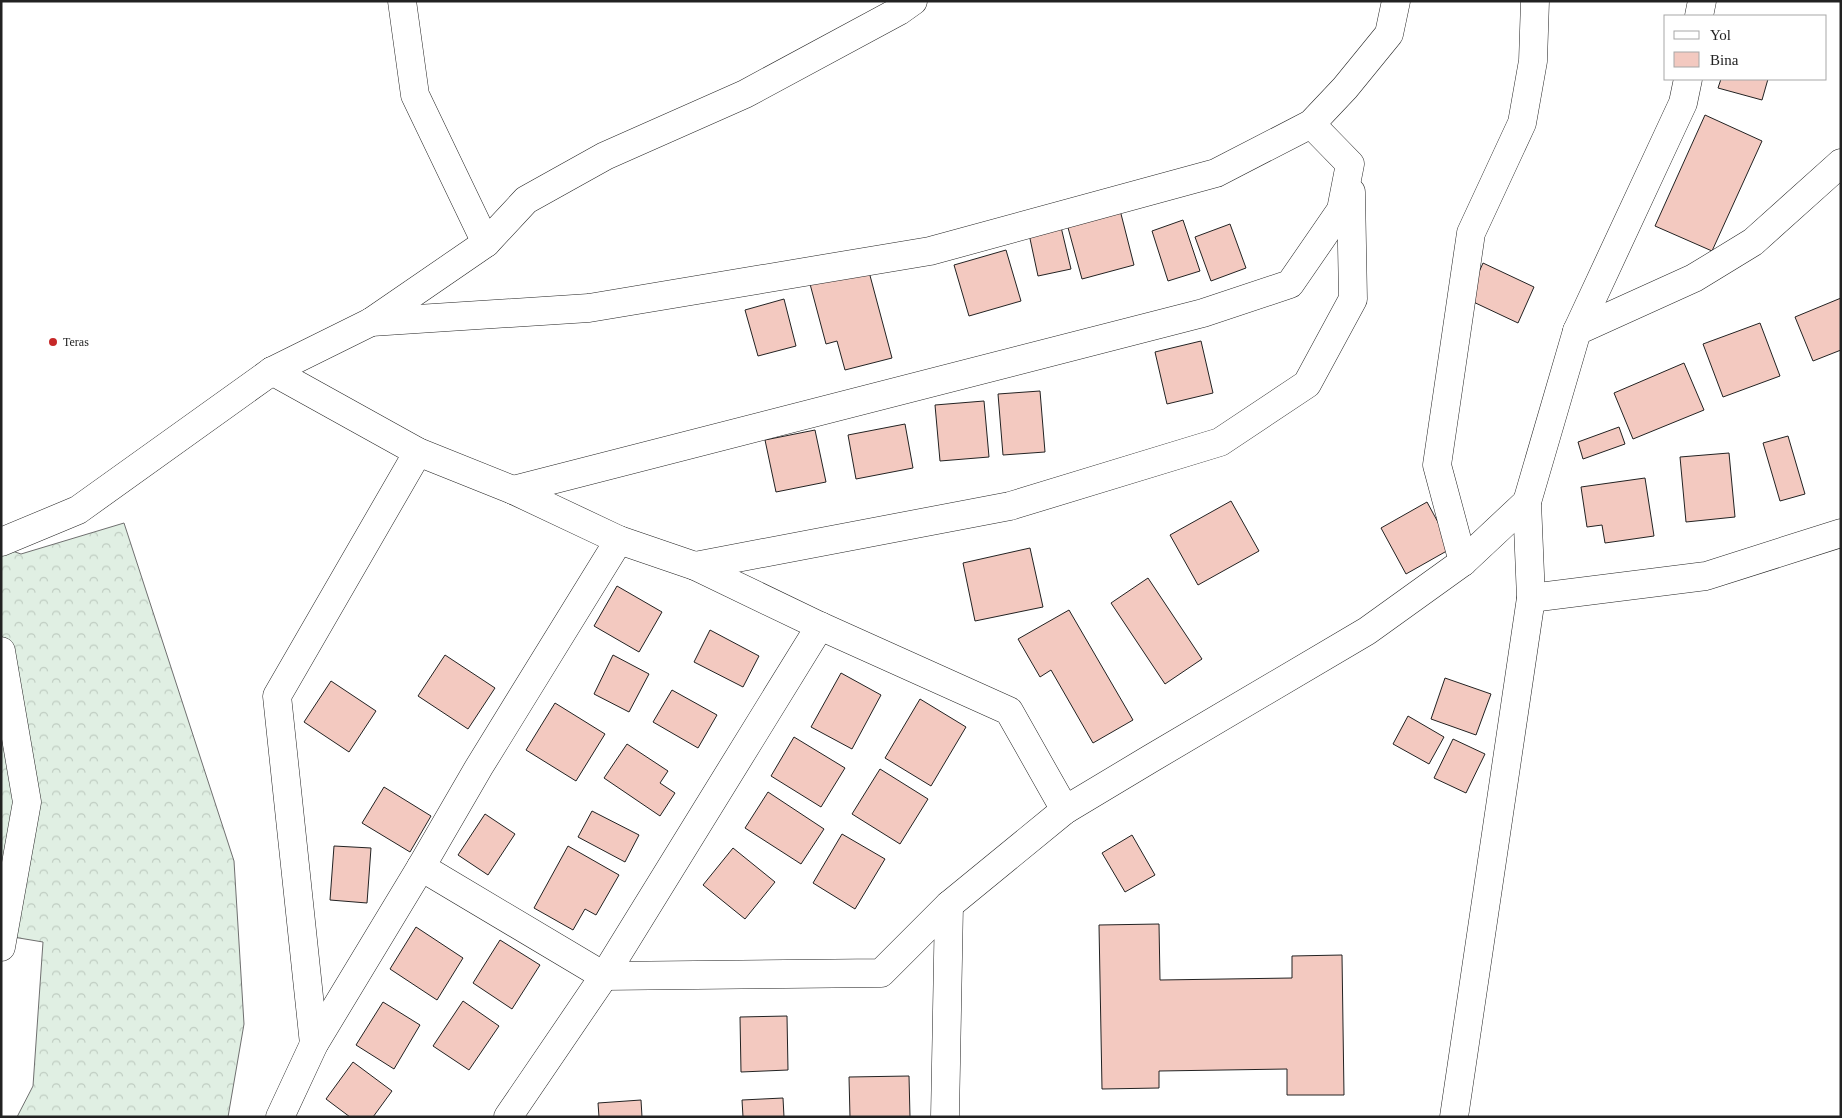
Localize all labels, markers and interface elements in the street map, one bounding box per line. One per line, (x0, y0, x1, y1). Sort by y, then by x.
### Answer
legend (1664, 15, 1827, 80)
text: Yol (1710, 27, 1731, 43)
text: Bina (1710, 52, 1739, 68)
place label: Teras (63, 335, 89, 349)
marker: Teras (47, 336, 59, 348)

